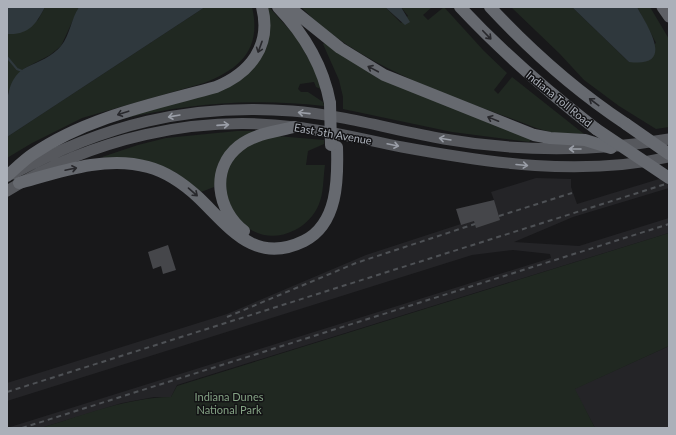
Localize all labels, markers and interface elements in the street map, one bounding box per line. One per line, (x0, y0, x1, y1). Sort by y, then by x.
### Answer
one-way arrow (482, 30, 492, 40)
one-way arrow (255, 40, 263, 52)
one-way arrow (367, 64, 379, 72)
street label: Indiana Toll Road (524, 68, 595, 129)
one-way arrow (589, 97, 600, 106)
one-way arrow (118, 109, 130, 117)
one-way arrow (298, 109, 311, 116)
one-way arrow (168, 112, 181, 120)
one-way arrow (487, 115, 499, 122)
street label: East 5th Avenue (293, 120, 373, 147)
one-way arrow (216, 121, 229, 128)
one-way arrow (439, 135, 452, 143)
one-way arrow (387, 141, 400, 149)
one-way arrow (569, 145, 582, 153)
one-way arrow (515, 161, 528, 168)
one-way arrow (64, 165, 77, 173)
one-way arrow (187, 188, 198, 197)
park label: Indiana Dunes National Park (195, 390, 264, 416)

